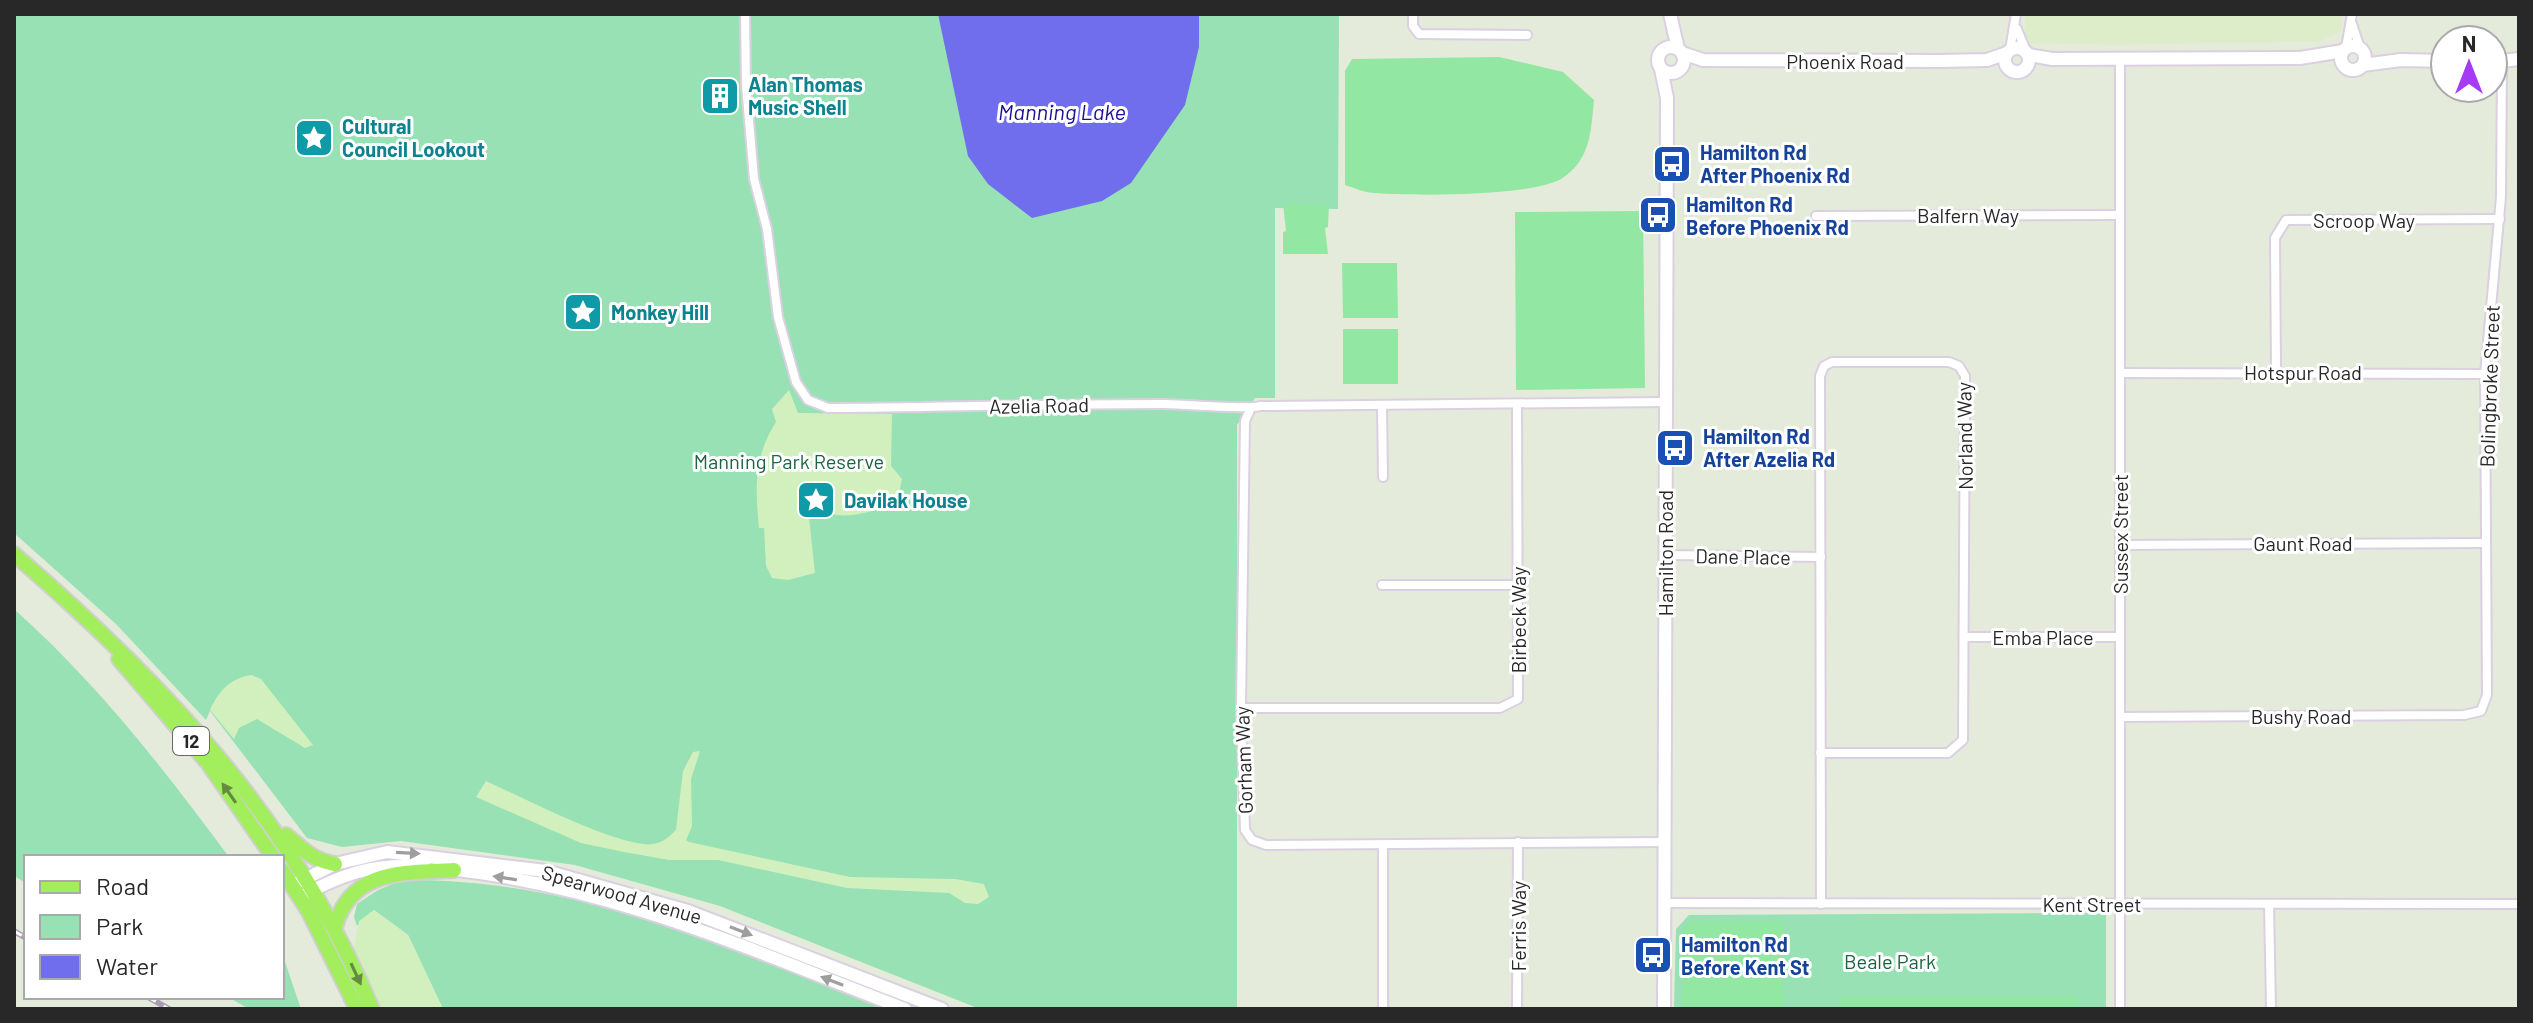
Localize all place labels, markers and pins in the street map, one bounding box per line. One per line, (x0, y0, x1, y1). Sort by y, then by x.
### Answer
place label: Alan Thomas Music Shell (748, 72, 863, 119)
building icon: Alan Thomas Music Shell (699, 75, 741, 117)
place label: Cultural Council Lookout (342, 114, 485, 161)
place icon: Cultural Council Lookout (293, 117, 335, 159)
place label: Hamilton Rd After Phoenix Rd (1700, 140, 1850, 187)
bus stop icon: Hamilton Rd After Phoenix Rd (1651, 143, 1693, 185)
place label: Hamilton Rd Before Phoenix Rd (1686, 192, 1849, 239)
bus stop icon: Hamilton Rd Before Phoenix Rd (1637, 194, 1679, 236)
place icon: Monkey Hill (562, 291, 604, 333)
place label: Monkey Hill (611, 300, 709, 324)
place label: Hamilton Rd After Azelia Rd (1703, 424, 1835, 471)
bus stop icon: Hamilton Rd After Azelia Rd (1654, 427, 1696, 469)
place icon: Davilak House (795, 479, 837, 521)
place label: Davilak House (844, 488, 968, 512)
place label: Hamilton Rd Before Kent St (1681, 932, 1809, 979)
bus stop icon: Hamilton Rd Before Kent St (1632, 934, 1674, 976)

